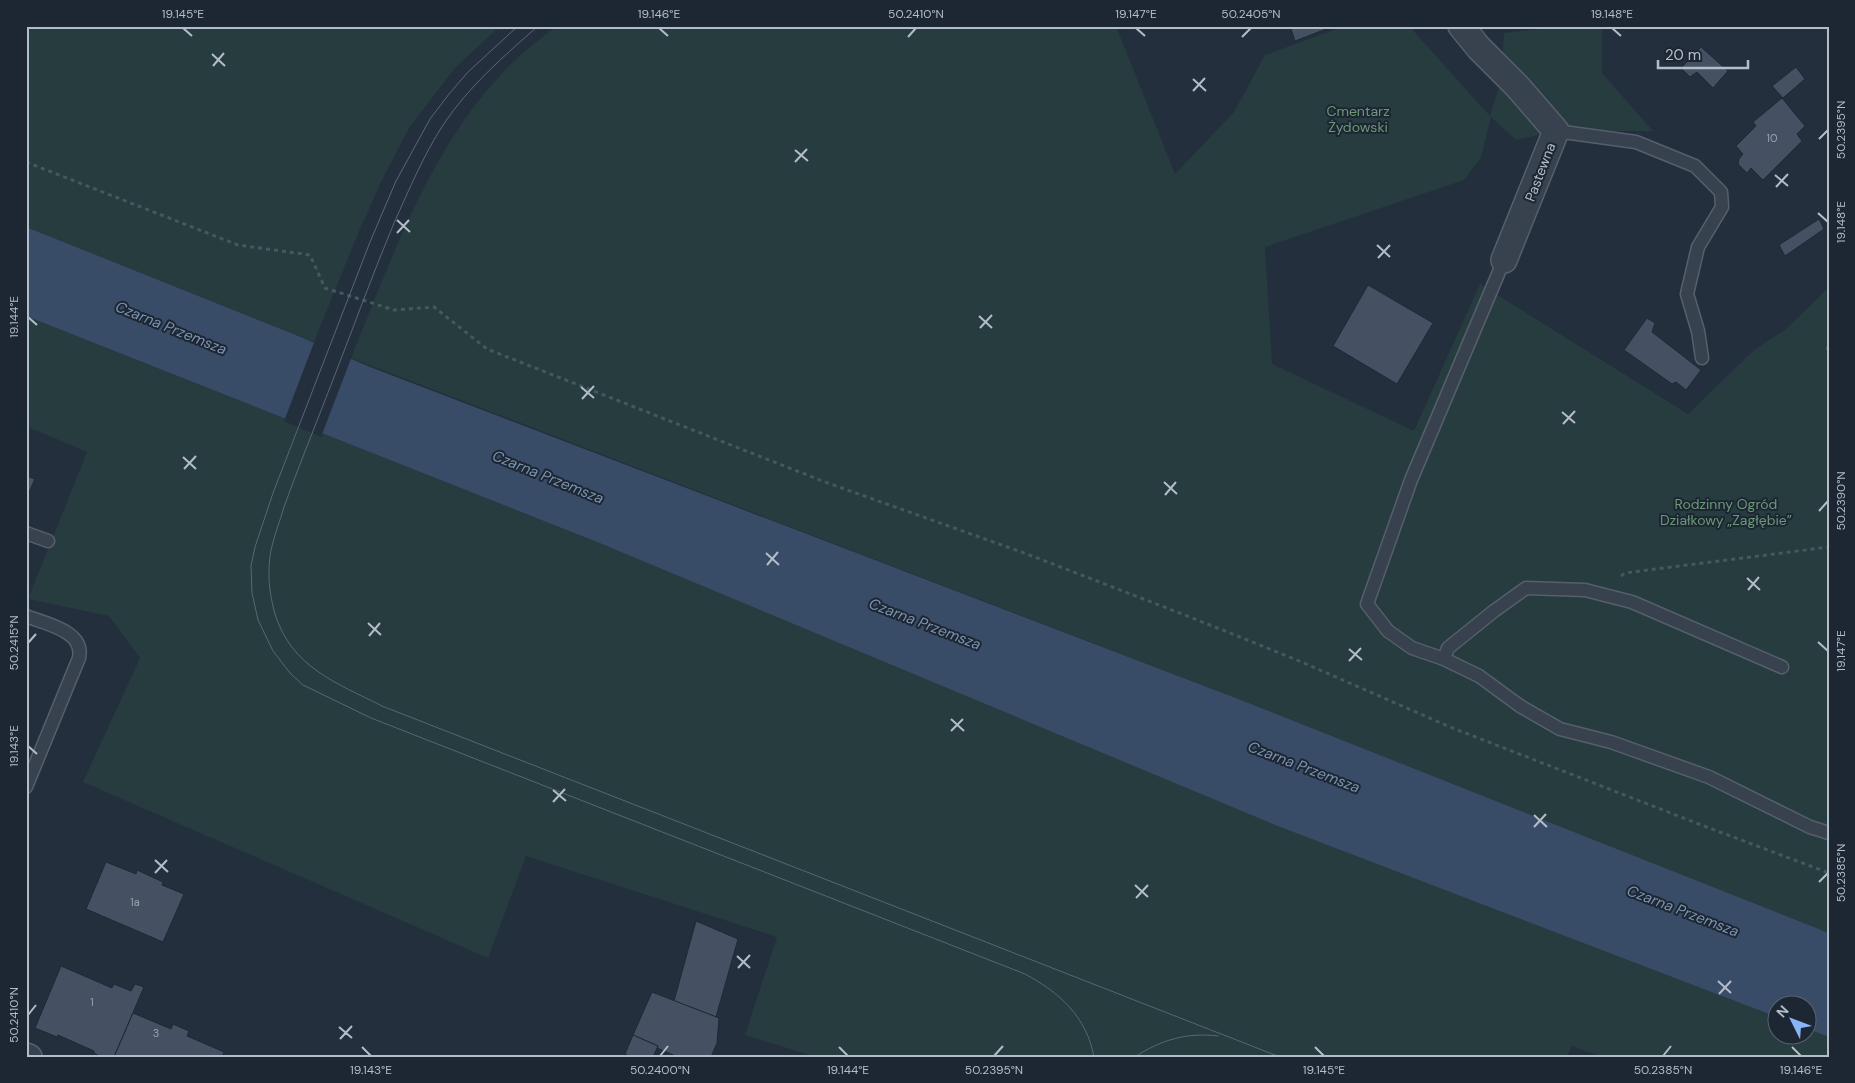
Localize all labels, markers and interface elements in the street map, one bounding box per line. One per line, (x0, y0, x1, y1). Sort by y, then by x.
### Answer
text: 19.145°E (162, 6, 204, 22)
text: 19.146°E (638, 6, 680, 22)
text: 50.2410°N (888, 6, 944, 22)
text: 19.147°E (1115, 6, 1157, 22)
text: 50.2405°N (1221, 6, 1281, 22)
text: 19.148°E (1591, 6, 1633, 22)
scale bar (1658, 38, 1748, 70)
text: 20 m (1665, 45, 1701, 65)
text: 50.2395°N (1833, 101, 1849, 159)
park label: Cmentarz Żydowski (1326, 102, 1390, 136)
house number: 10 (1767, 131, 1777, 145)
street label: Pastewna (1521, 140, 1559, 204)
text: 19.148°E (1833, 201, 1849, 243)
text: 19.144°E (6, 296, 22, 338)
water label: Czarna Przemsza (112, 297, 230, 359)
water label: Czarna Przemsza (489, 446, 607, 508)
text: 50.2390°N (1833, 471, 1849, 531)
park label: Rodzinny Ogród Działkowy „Zagłębie” (1660, 495, 1792, 529)
water label: Czarna Przemsza (866, 593, 984, 655)
text: 50.2415°N (6, 616, 22, 670)
text: 19.147°E (1833, 630, 1849, 672)
text: 19.143°E (6, 725, 22, 767)
water label: Czarna Przemsza (1245, 736, 1363, 798)
text: 50.2385°N (1833, 844, 1849, 902)
water label: Czarna Przemsza (1624, 880, 1742, 942)
house number: 1a (130, 895, 140, 909)
text: 50.2410°N (6, 987, 22, 1043)
house number: 1 (90, 995, 94, 1009)
north arrow (1768, 996, 1818, 1046)
text: N (1772, 1001, 1792, 1021)
house number: 3 (153, 1026, 159, 1040)
text: 19.143°E (350, 1062, 392, 1078)
text: 50.2400°N (630, 1062, 690, 1078)
text: 19.144°E (827, 1062, 869, 1078)
text: 50.2395°N (965, 1062, 1023, 1078)
text: 19.145°E (1303, 1062, 1345, 1078)
text: 50.2385°N (1634, 1062, 1692, 1078)
text: 19.146°E (1780, 1062, 1822, 1078)

